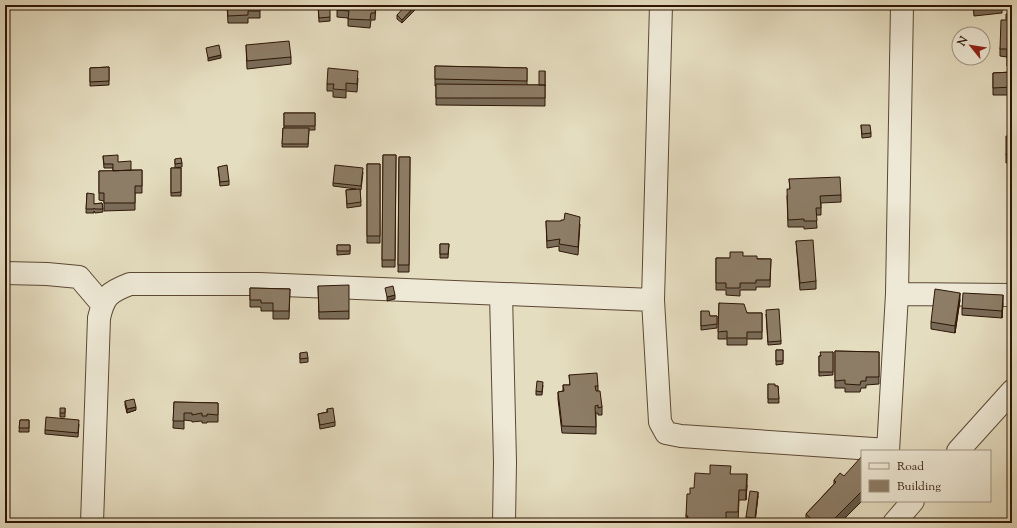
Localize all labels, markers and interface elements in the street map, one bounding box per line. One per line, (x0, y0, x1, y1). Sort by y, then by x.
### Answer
north arrow (951, 26, 991, 66)
text: N (954, 34, 972, 50)
legend (861, 450, 991, 502)
text: Road (897, 458, 924, 476)
text: Building (897, 478, 941, 496)

